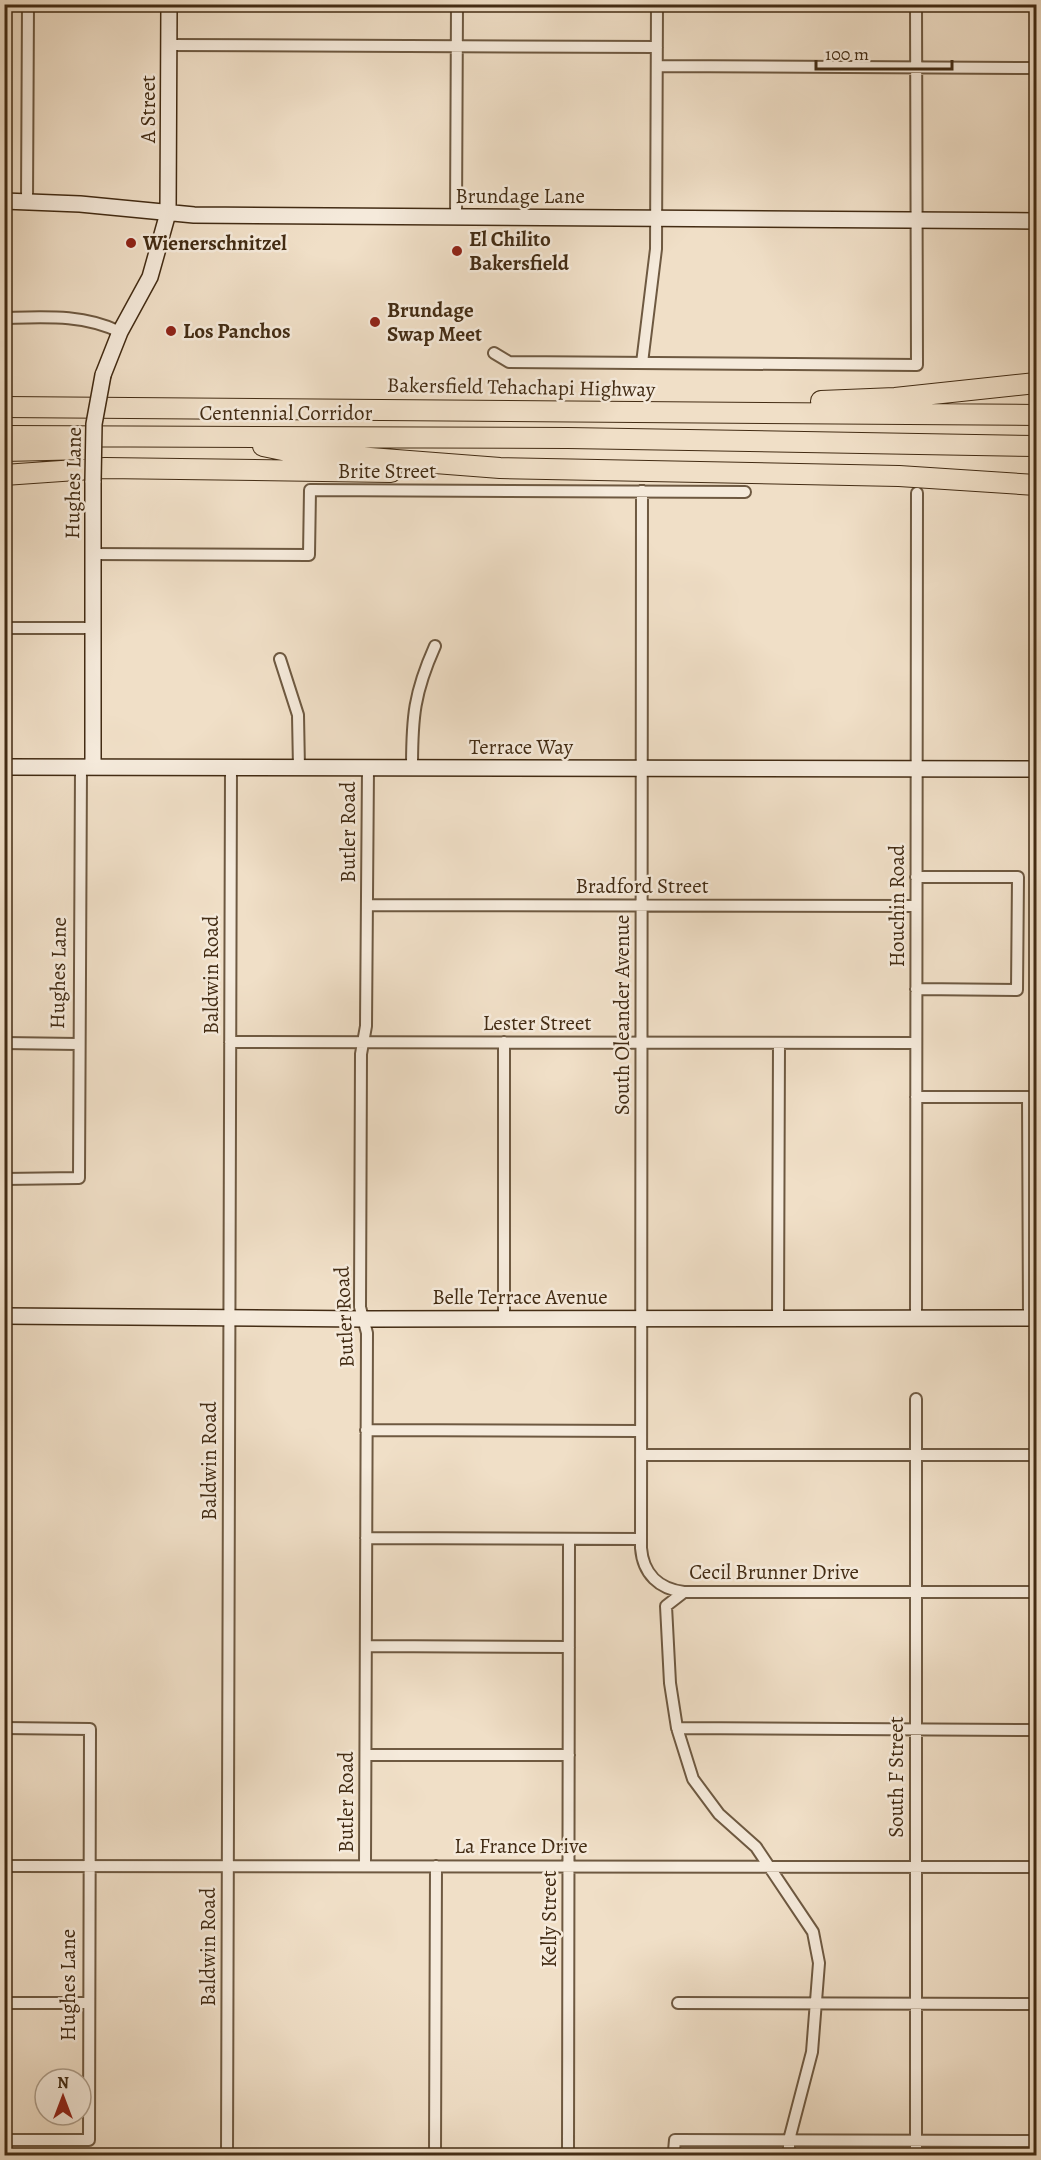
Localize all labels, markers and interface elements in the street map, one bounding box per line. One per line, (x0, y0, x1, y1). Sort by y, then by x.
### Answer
scale bar (816, 33, 952, 71)
text: 100 m (825, 42, 869, 66)
street label: A Street (134, 75, 162, 144)
street label: Brundage Lane (455, 182, 585, 210)
place label: El Chilito Bakersfield (469, 225, 570, 277)
place label: Wienerschnitzel (142, 229, 287, 257)
marker: Wienerschnitzel (124, 236, 138, 250)
marker: El Chilito Bakersfield (450, 244, 464, 258)
place label: Brundage Swap Meet (387, 296, 482, 348)
marker: Brundage Swap Meet (368, 315, 382, 329)
place label: Los Panchos (183, 317, 291, 345)
marker: Los Panchos (164, 324, 178, 338)
street label: Bakersfield Tehachapi Highway (387, 371, 656, 403)
street label: Centennial Corridor (200, 399, 372, 427)
street label: Hughes Lane (58, 427, 88, 539)
street label: Brite Street (338, 457, 436, 485)
street label: Terrace Way (469, 733, 574, 761)
street label: Butler Road (334, 781, 362, 883)
street label: Houchin Road (883, 844, 911, 967)
street label: Bradford Street (575, 872, 709, 900)
street label: Baldwin Road (197, 915, 225, 1034)
street label: South Oleander Avenue (608, 915, 636, 1115)
street label: Hughes Lane (43, 917, 73, 1029)
street label: Lester Street (483, 1009, 591, 1037)
street label: Butler Road (327, 1265, 361, 1368)
street label: Belle Terrace Avenue (432, 1283, 608, 1311)
street label: Baldwin Road (195, 1401, 223, 1520)
street label: Cecil Brunner Drive (689, 1558, 859, 1586)
street label: South F Street (882, 1716, 910, 1838)
street label: Butler Road (332, 1751, 360, 1853)
street label: La France Drive (454, 1832, 588, 1860)
street label: Kelly Street (535, 1870, 563, 1968)
street label: Baldwin Road (194, 1887, 222, 2006)
street label: Hughes Lane (54, 1929, 82, 2041)
north arrow (33, 2067, 93, 2127)
text: N (57, 2072, 69, 2094)

